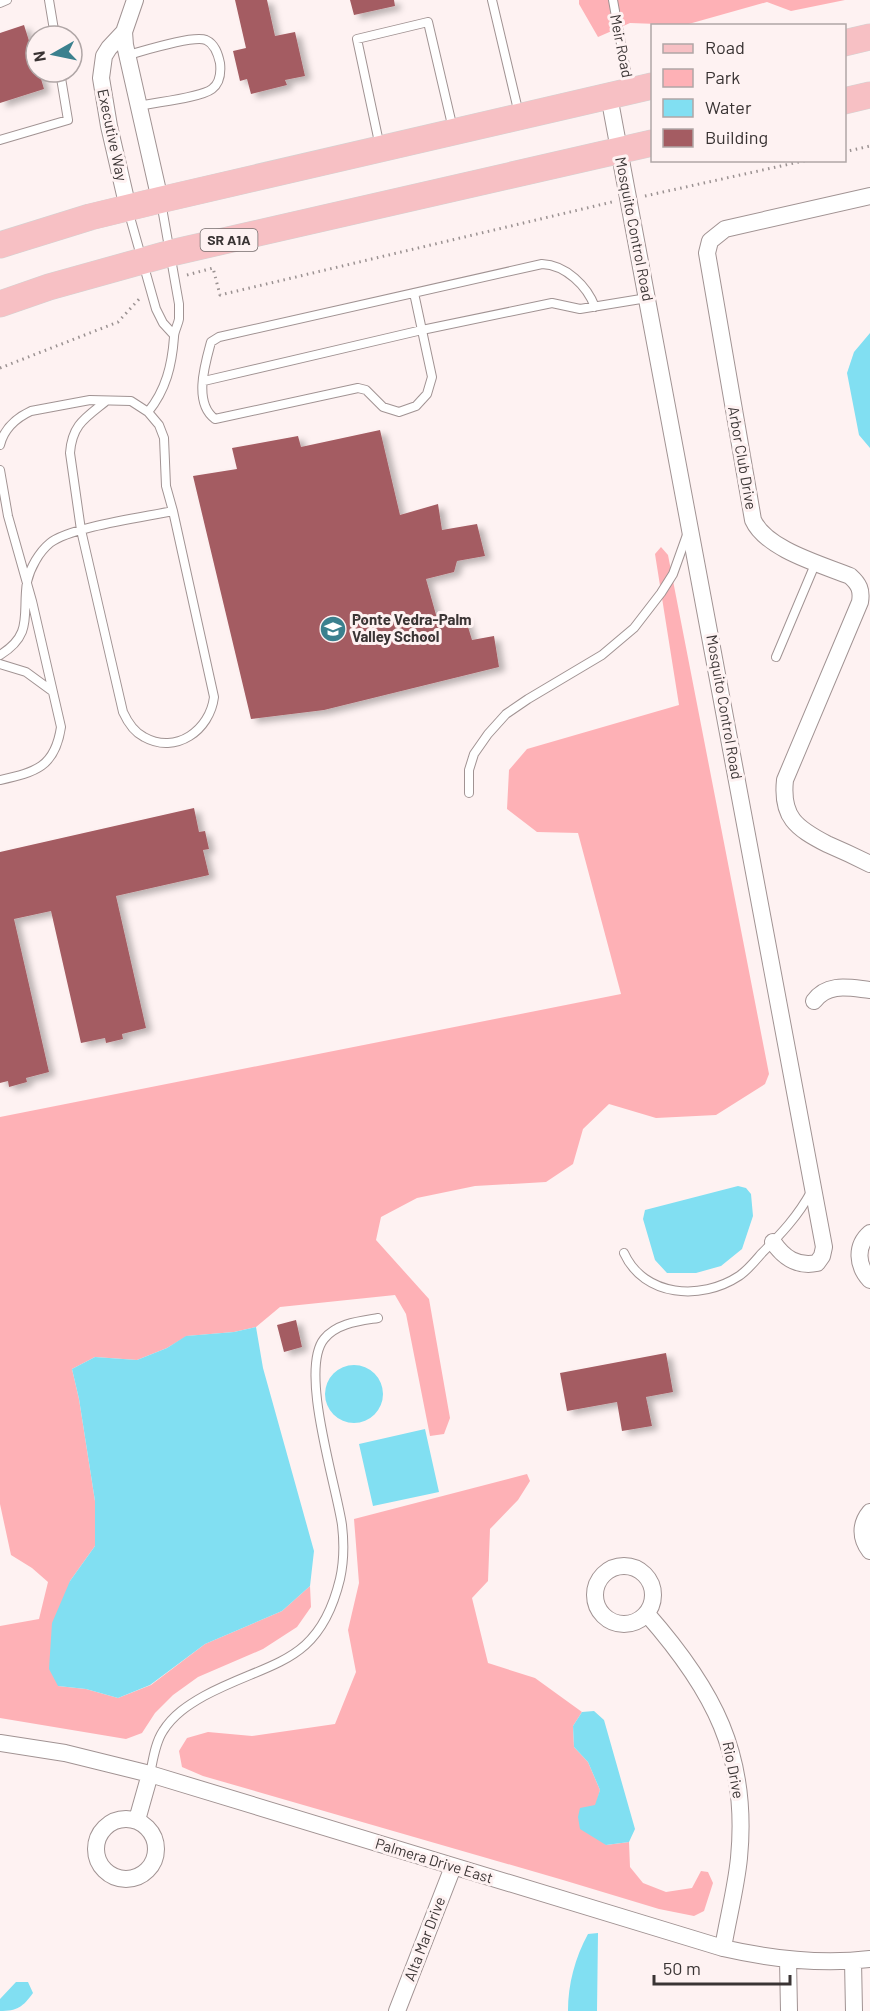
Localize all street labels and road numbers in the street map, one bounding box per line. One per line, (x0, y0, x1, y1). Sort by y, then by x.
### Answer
street label: Meir Road (607, 13, 637, 79)
street label: Executive Way (94, 87, 132, 183)
street label: Mosquito Control Road (612, 155, 658, 303)
road number: SR A1A (200, 229, 258, 251)
street label: Arbor Club Drive (725, 405, 761, 511)
street label: Mosquito Control Road (703, 633, 747, 781)
street label: Rio Drive (720, 1740, 748, 1800)
street label: Palmera Drive East (373, 1834, 495, 1887)
street label: Alta Mar Drive (400, 1894, 448, 1983)

